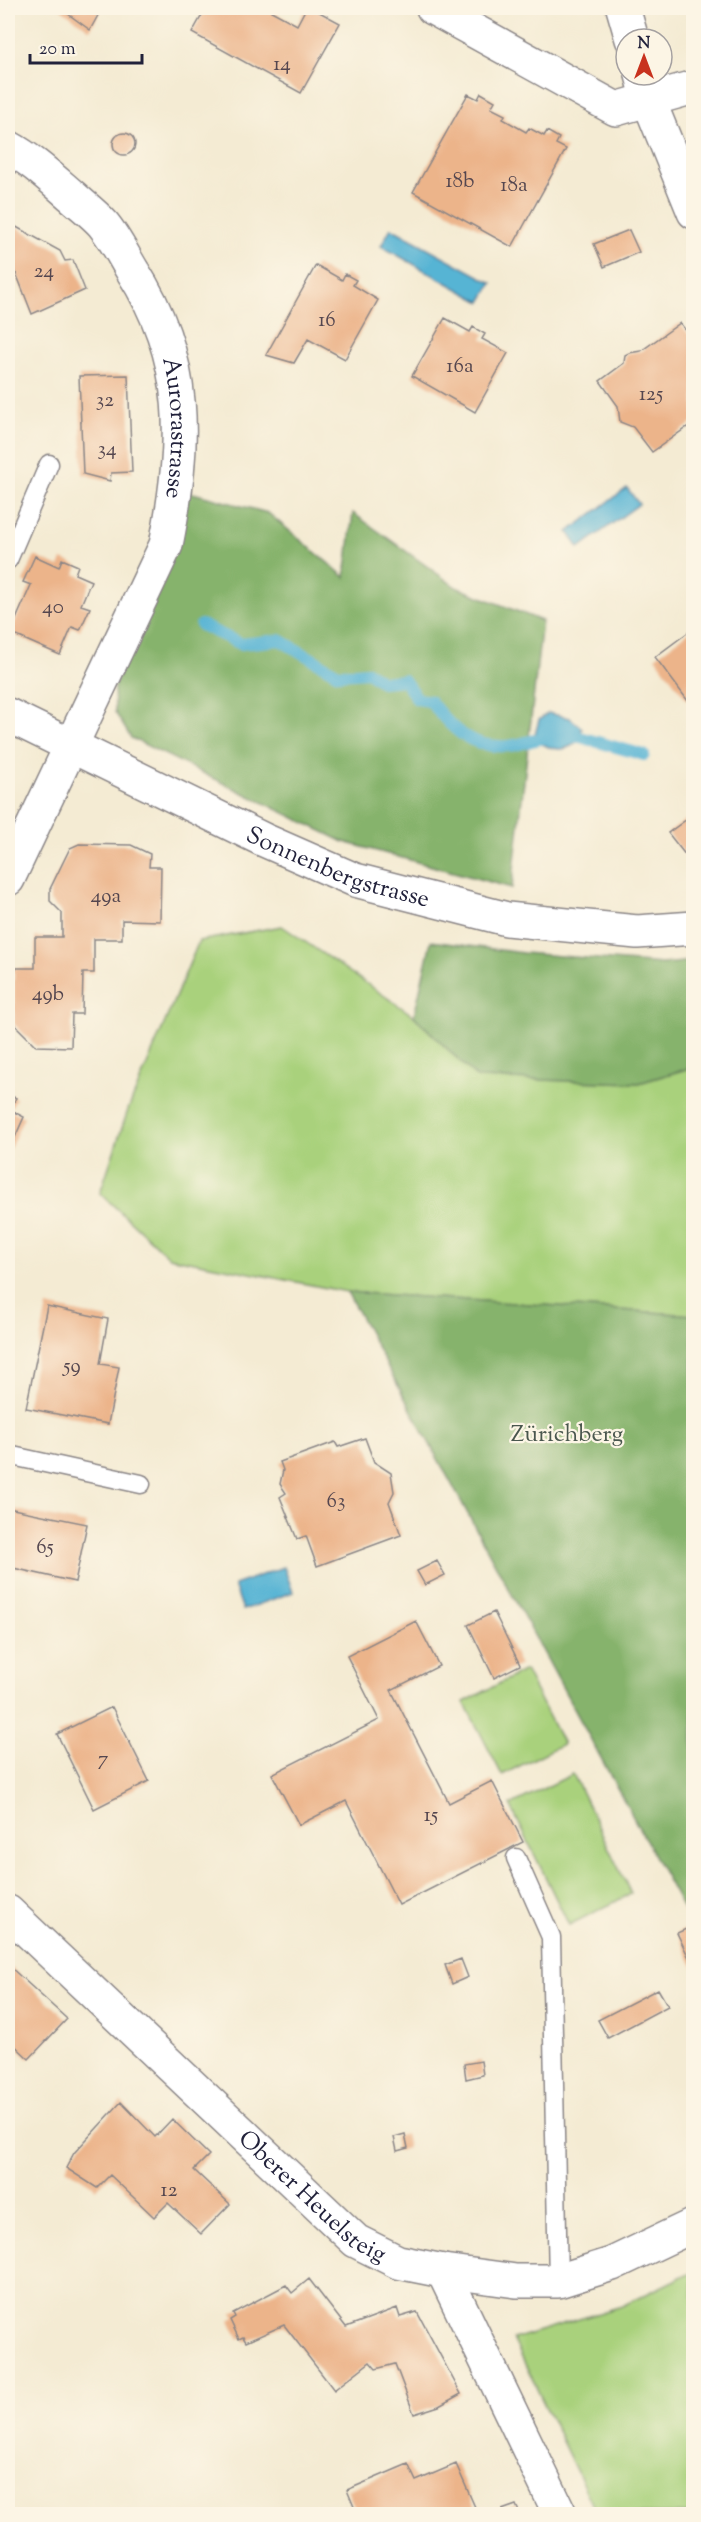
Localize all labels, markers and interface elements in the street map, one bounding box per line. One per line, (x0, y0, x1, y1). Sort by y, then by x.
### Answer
scale bar (30, 27, 142, 65)
north arrow (614, 27, 674, 87)
text: N (638, 33, 651, 56)
text: 20 m (39, 37, 76, 63)
house number: 14 (273, 50, 291, 80)
house number: 18b (445, 167, 475, 197)
house number: 18a (500, 171, 528, 201)
house number: 24 (34, 257, 54, 287)
house number: 16 (318, 306, 336, 336)
house number: 16a (446, 352, 474, 382)
street label: Aurorastrasse (152, 354, 194, 501)
house number: 125 (639, 380, 663, 410)
house number: 32 (96, 386, 114, 416)
house number: 34 (97, 435, 117, 465)
house number: 40 (42, 593, 64, 623)
street label: Sonnenbergstrasse (240, 819, 433, 917)
house number: 49a (91, 882, 121, 912)
house number: 49b (32, 980, 64, 1010)
house number: 59 (62, 1352, 81, 1382)
park label: Zürichberg (511, 1418, 624, 1452)
house number: 63 (327, 1487, 345, 1517)
house number: 65 (36, 1533, 54, 1563)
house number: 7 (98, 1745, 109, 1775)
house number: 15 (424, 1801, 438, 1831)
street label: Oberer Heuelsteig (230, 2123, 392, 2273)
house number: 12 (161, 2176, 178, 2206)

